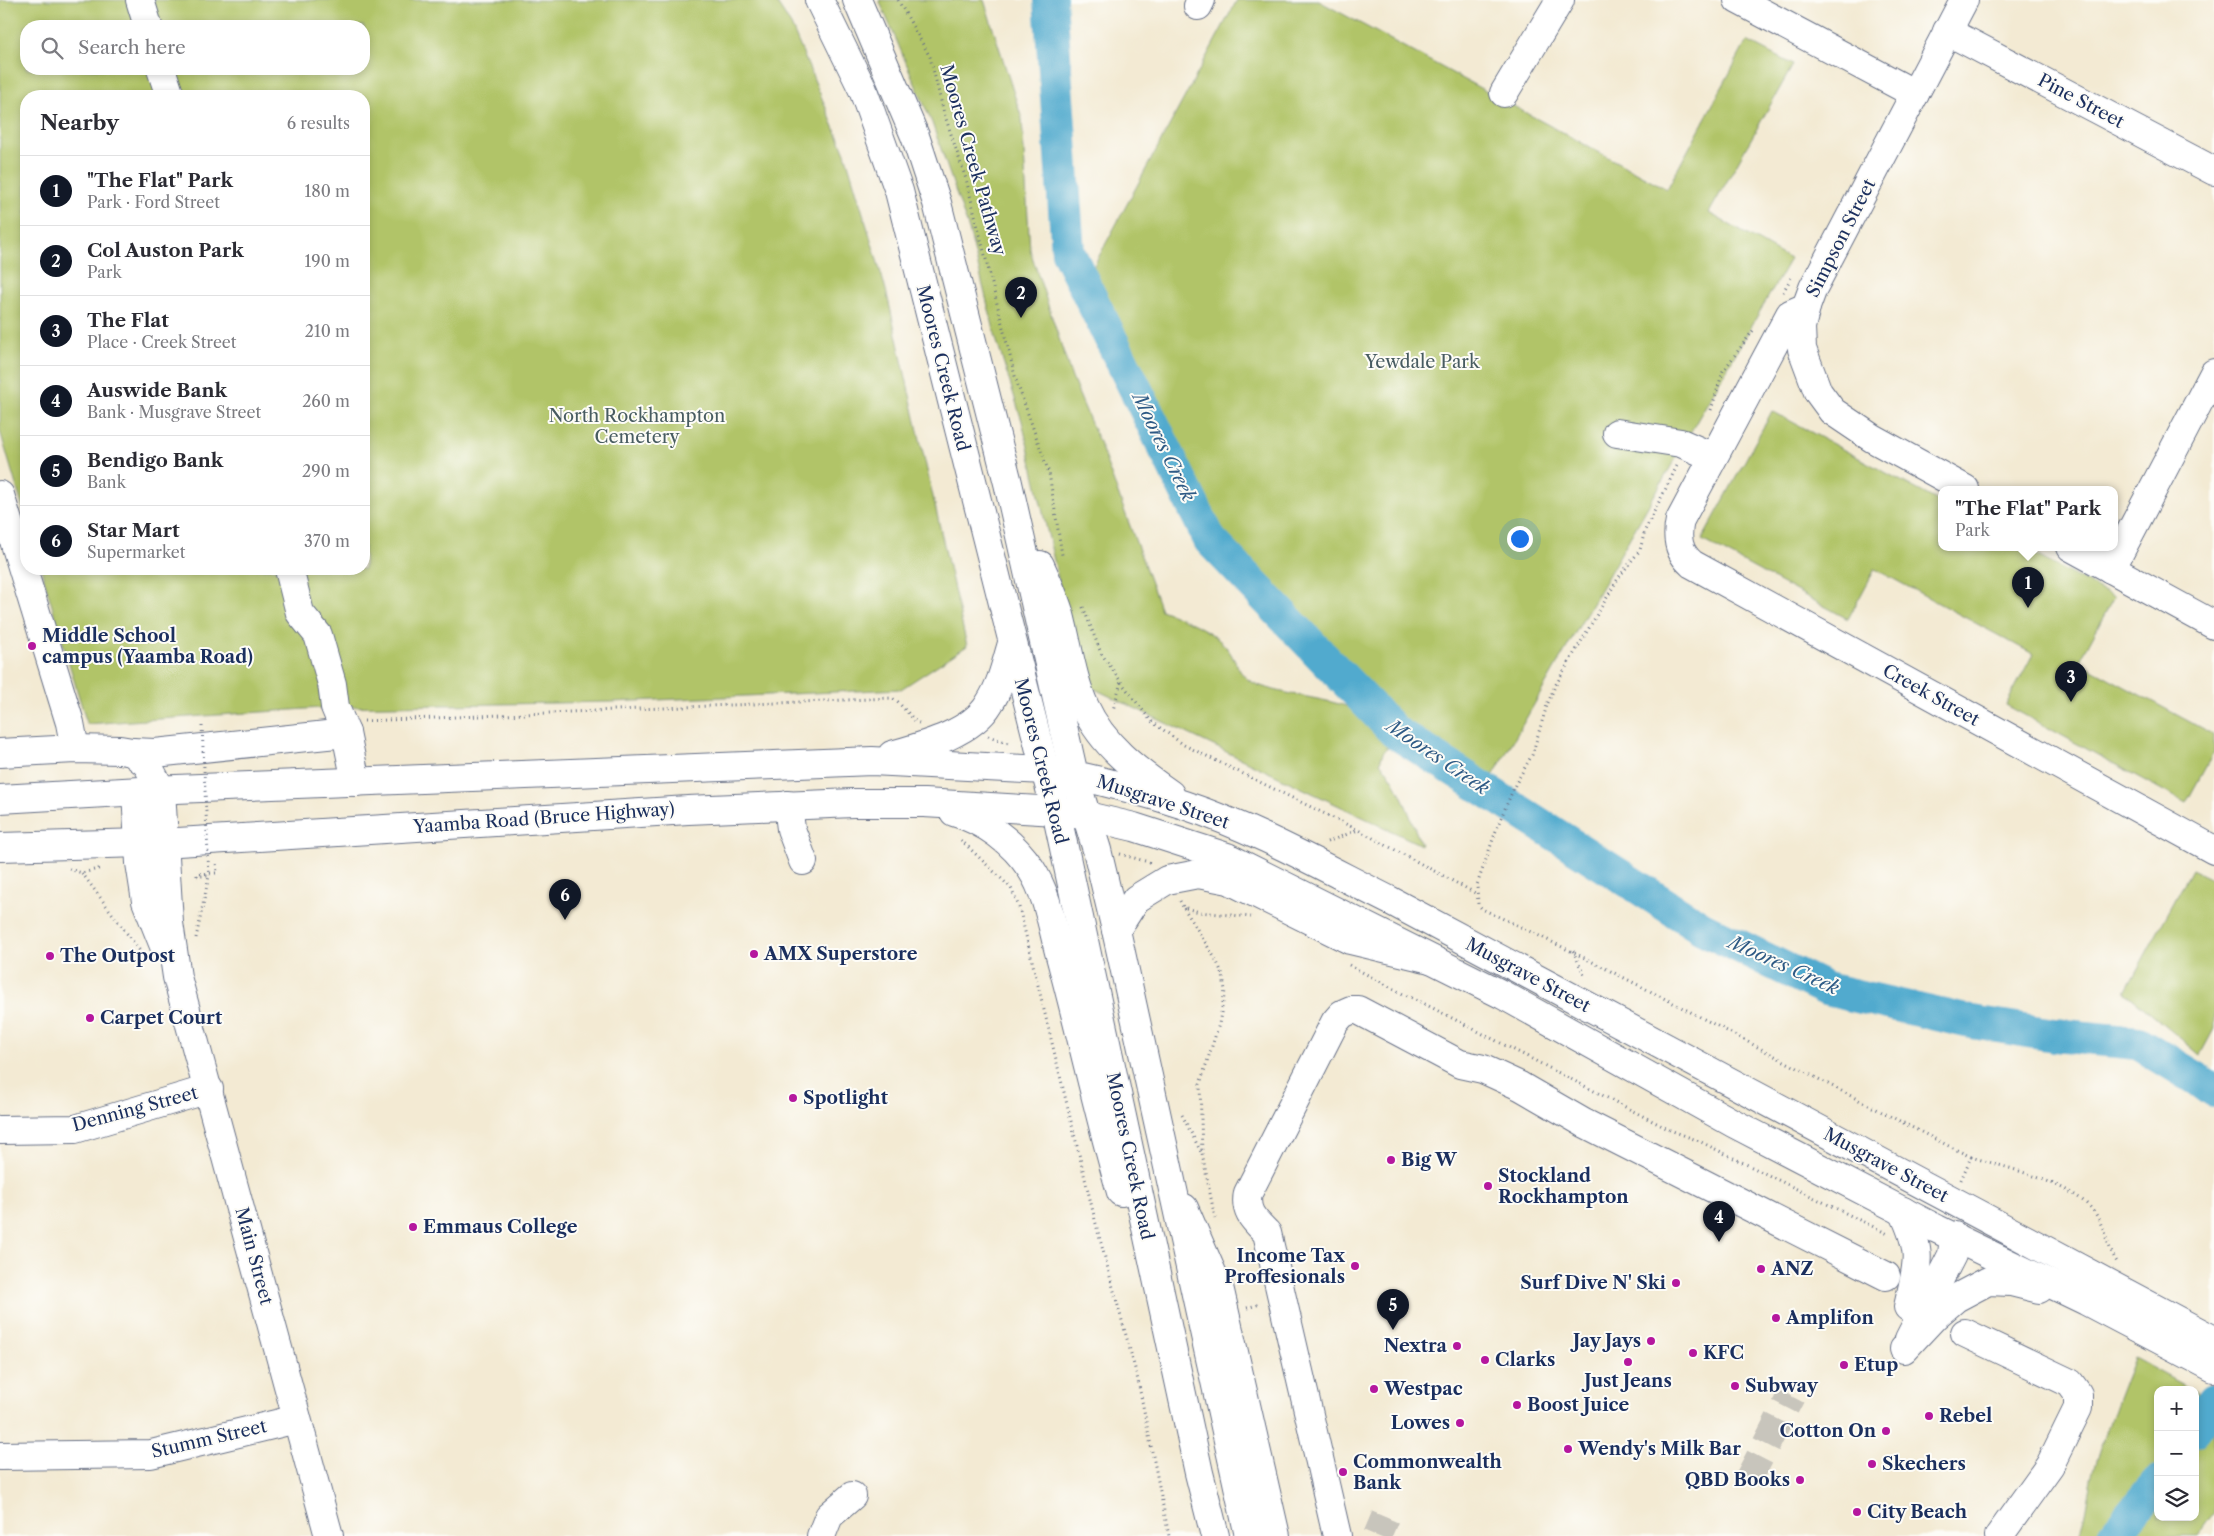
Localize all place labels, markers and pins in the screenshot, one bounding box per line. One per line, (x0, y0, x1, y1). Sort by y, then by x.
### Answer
pin: 2 (1005, 277, 1037, 318)
pin: 1 (2012, 567, 2044, 608)
place label: Middle School campus (Yaamba Road) (42, 625, 253, 668)
marker: Middle School campus (Yaamba Road) (26, 640, 38, 652)
pin: 3 (2055, 661, 2087, 702)
pin: 6 (549, 879, 581, 920)
place label: AMX Superstore (763, 943, 918, 965)
place label: The Outpost (60, 945, 176, 967)
marker: AMX Superstore (748, 948, 760, 960)
marker: The Outpost (44, 950, 56, 962)
place label: Carpet Court (100, 1007, 223, 1029)
marker: Carpet Court (84, 1012, 96, 1024)
place label: Spotlight (803, 1087, 889, 1109)
marker: Spotlight (787, 1092, 799, 1104)
place label: Big W (1401, 1149, 1458, 1171)
marker: Big W (1385, 1154, 1397, 1166)
place label: Stockland Rockhampton (1498, 1165, 1629, 1208)
marker: Stockland Rockhampton (1482, 1180, 1494, 1192)
pin: 4 (1703, 1201, 1735, 1242)
place label: Emmaus College (423, 1216, 578, 1238)
marker: Emmaus College (407, 1221, 419, 1233)
place label: Income Tax Proffesionals (1224, 1245, 1345, 1288)
place label: ANZ (1770, 1258, 1814, 1280)
marker: Income Tax Proffesionals (1349, 1260, 1361, 1272)
marker: ANZ (1755, 1263, 1767, 1275)
place label: Surf Dive N' Ski (1520, 1272, 1667, 1294)
marker: Surf Dive N' Ski (1670, 1277, 1682, 1289)
pin: 5 (1377, 1289, 1409, 1330)
place label: Amplifon (1785, 1307, 1874, 1329)
marker: Amplifon (1770, 1312, 1782, 1324)
place label: Jay Jays (1570, 1330, 1641, 1352)
place label: Nextra (1384, 1335, 1448, 1357)
marker: Jay Jays (1645, 1335, 1657, 1347)
marker: Nextra (1451, 1340, 1463, 1352)
place label: KFC (1703, 1342, 1744, 1364)
marker: KFC (1687, 1347, 1699, 1359)
place label: Clarks (1495, 1349, 1555, 1371)
marker: Clarks (1479, 1354, 1491, 1366)
place label: Etup (1854, 1354, 1898, 1376)
marker: Just Jeans (1622, 1356, 1634, 1368)
marker: Etup (1838, 1359, 1850, 1371)
place label: Just Jeans (1581, 1370, 1672, 1392)
place label: Subway (1745, 1375, 1819, 1397)
place label: Westpac (1383, 1378, 1463, 1400)
marker: Subway (1729, 1380, 1741, 1392)
marker: Westpac (1368, 1383, 1380, 1395)
place label: Boost Juice (1527, 1394, 1629, 1416)
marker: Boost Juice (1511, 1399, 1523, 1411)
place label: Rebel (1939, 1405, 1992, 1427)
marker: Rebel (1923, 1410, 1935, 1422)
place label: Lowes (1391, 1412, 1450, 1434)
marker: Lowes (1454, 1417, 1466, 1429)
place label: Cotton On (1780, 1420, 1877, 1442)
marker: Cotton On (1880, 1425, 1892, 1437)
place label: Wendy's Milk Bar (1577, 1438, 1741, 1460)
marker: Wendy's Milk Bar (1562, 1443, 1574, 1455)
place label: Commonwealth Bank (1353, 1451, 1503, 1494)
place label: Skechers (1882, 1453, 1966, 1475)
marker: Skechers (1866, 1458, 1878, 1470)
marker: Commonwealth Bank (1337, 1466, 1349, 1478)
place label: QBD Books (1685, 1469, 1790, 1491)
marker: QBD Books (1794, 1474, 1806, 1486)
place label: City Beach (1867, 1501, 1968, 1523)
marker: City Beach (1851, 1506, 1863, 1518)

